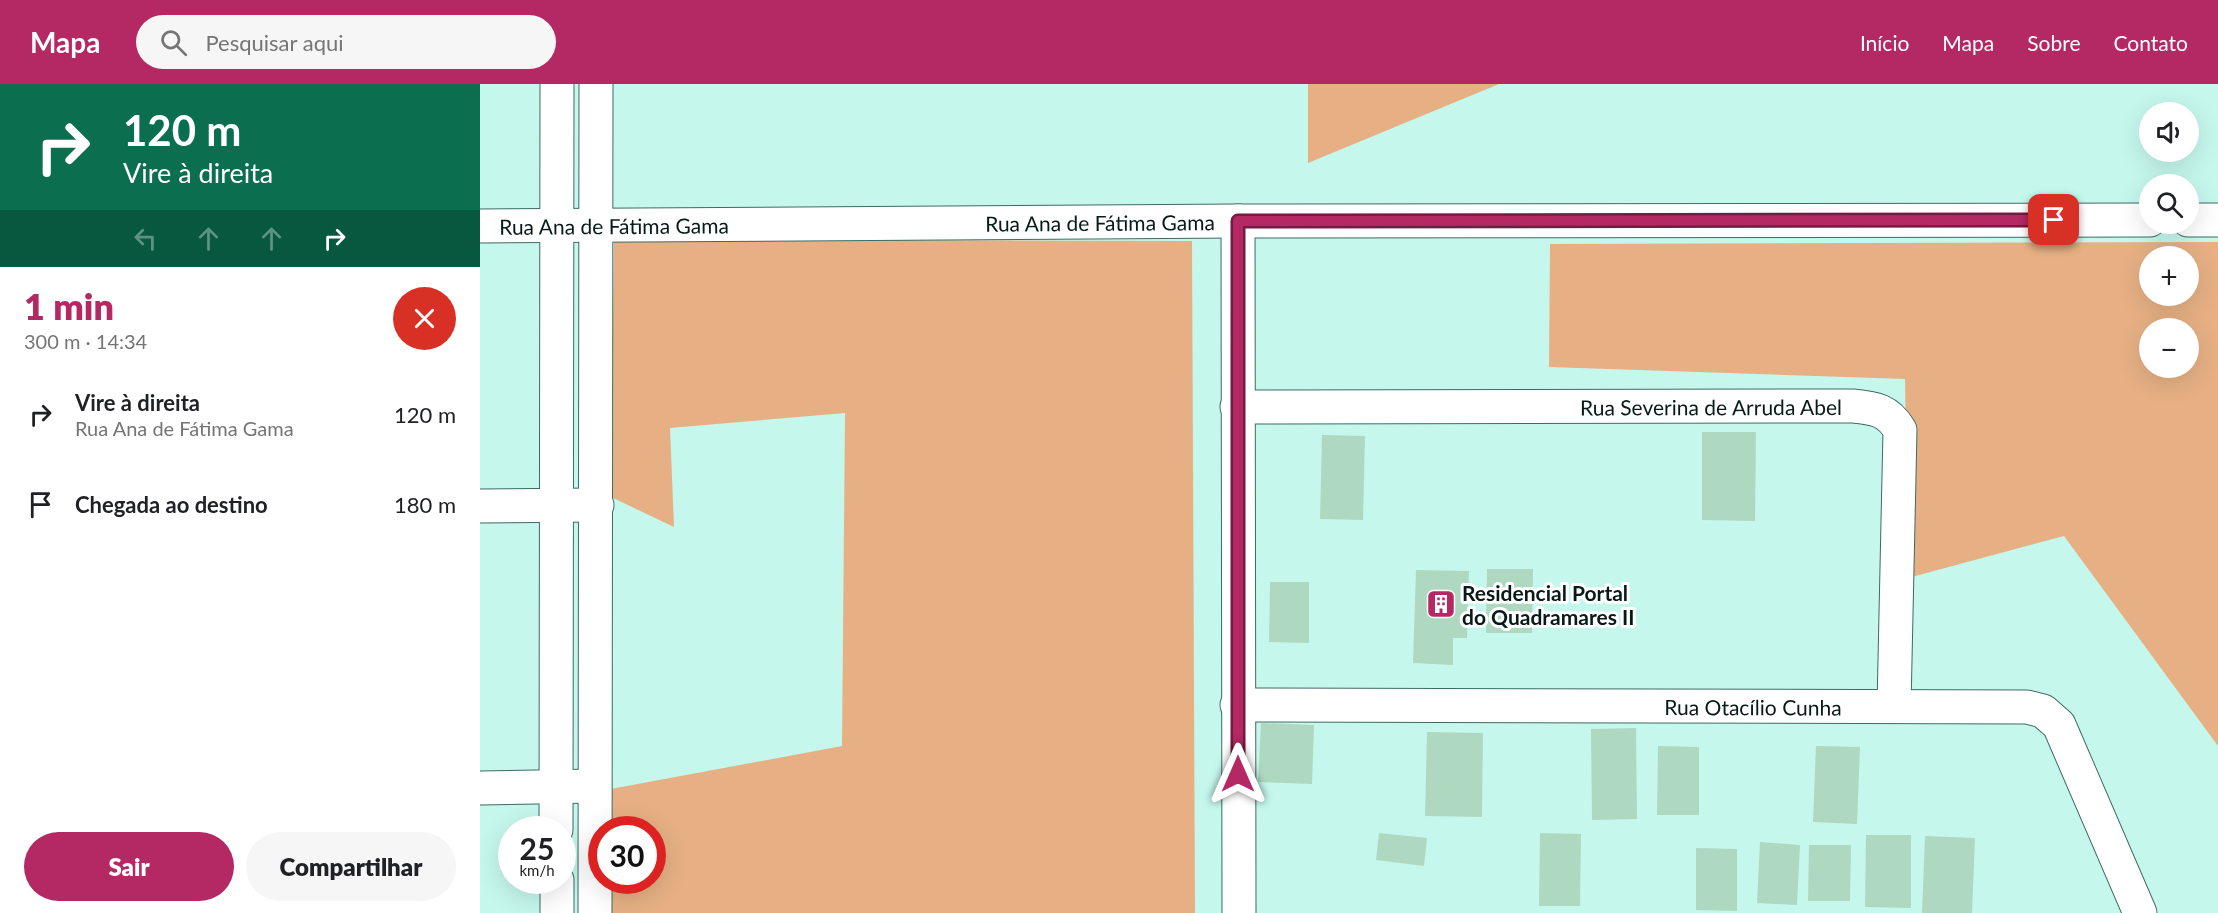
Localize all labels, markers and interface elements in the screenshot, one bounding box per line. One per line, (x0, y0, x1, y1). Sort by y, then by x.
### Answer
search box (136, 15, 556, 69)
text: Mapa (30, 25, 100, 59)
icon: search (157, 26, 190, 59)
text: Pesquisar aqui (205, 29, 344, 56)
text: Início (1860, 30, 1909, 55)
text: Mapa (1942, 30, 1994, 55)
text: Sobre (2027, 30, 2080, 55)
text: Contato (2113, 30, 2188, 55)
map controls (2139, 102, 2199, 378)
button: sound (2139, 102, 2199, 162)
text: 120 m (123, 105, 241, 155)
icon: right (24, 108, 102, 186)
text: Vire à direita (123, 156, 273, 189)
button: search (2139, 174, 2199, 234)
pin (2028, 194, 2079, 245)
icon: arrive (2037, 203, 2070, 236)
street label: Rua Ana de Fátima Gama (985, 209, 1215, 235)
street label: Rua Ana de Fátima Gama (499, 212, 729, 238)
icon: left (129, 222, 162, 255)
icon: ahead (192, 222, 225, 255)
icon: ahead (255, 222, 288, 255)
icon: right (318, 222, 351, 255)
button: + (2139, 246, 2199, 306)
text: 1 min (24, 284, 114, 328)
button: close (393, 287, 456, 350)
button: − (2139, 318, 2199, 378)
text: 300 m · 14:34 (24, 329, 147, 353)
text: Vire à direita (75, 389, 200, 416)
street label: Rua Severina de Arruda Abel (1580, 394, 1842, 419)
icon: right (24, 398, 57, 431)
text: 120 m (394, 401, 456, 428)
text: Rua Ana de Fátima Gama (75, 416, 294, 440)
icon: arrive (24, 488, 57, 521)
text: Chegada ao destino (75, 491, 268, 518)
text: 180 m (394, 491, 456, 518)
place label: Residencial Portal do Quadramares II (1462, 580, 1634, 629)
building icon: Residencial Portal do Quadramares II (1425, 588, 1457, 620)
street label: Rua Otacílio Cunha (1664, 694, 1842, 719)
position arrow (1206, 742, 1270, 806)
speed limit sign: 30 (588, 816, 666, 894)
text: 25 (520, 830, 554, 866)
button: Sair (24, 832, 234, 901)
button: Compartilhar (246, 832, 456, 901)
text: km/h (519, 861, 555, 879)

